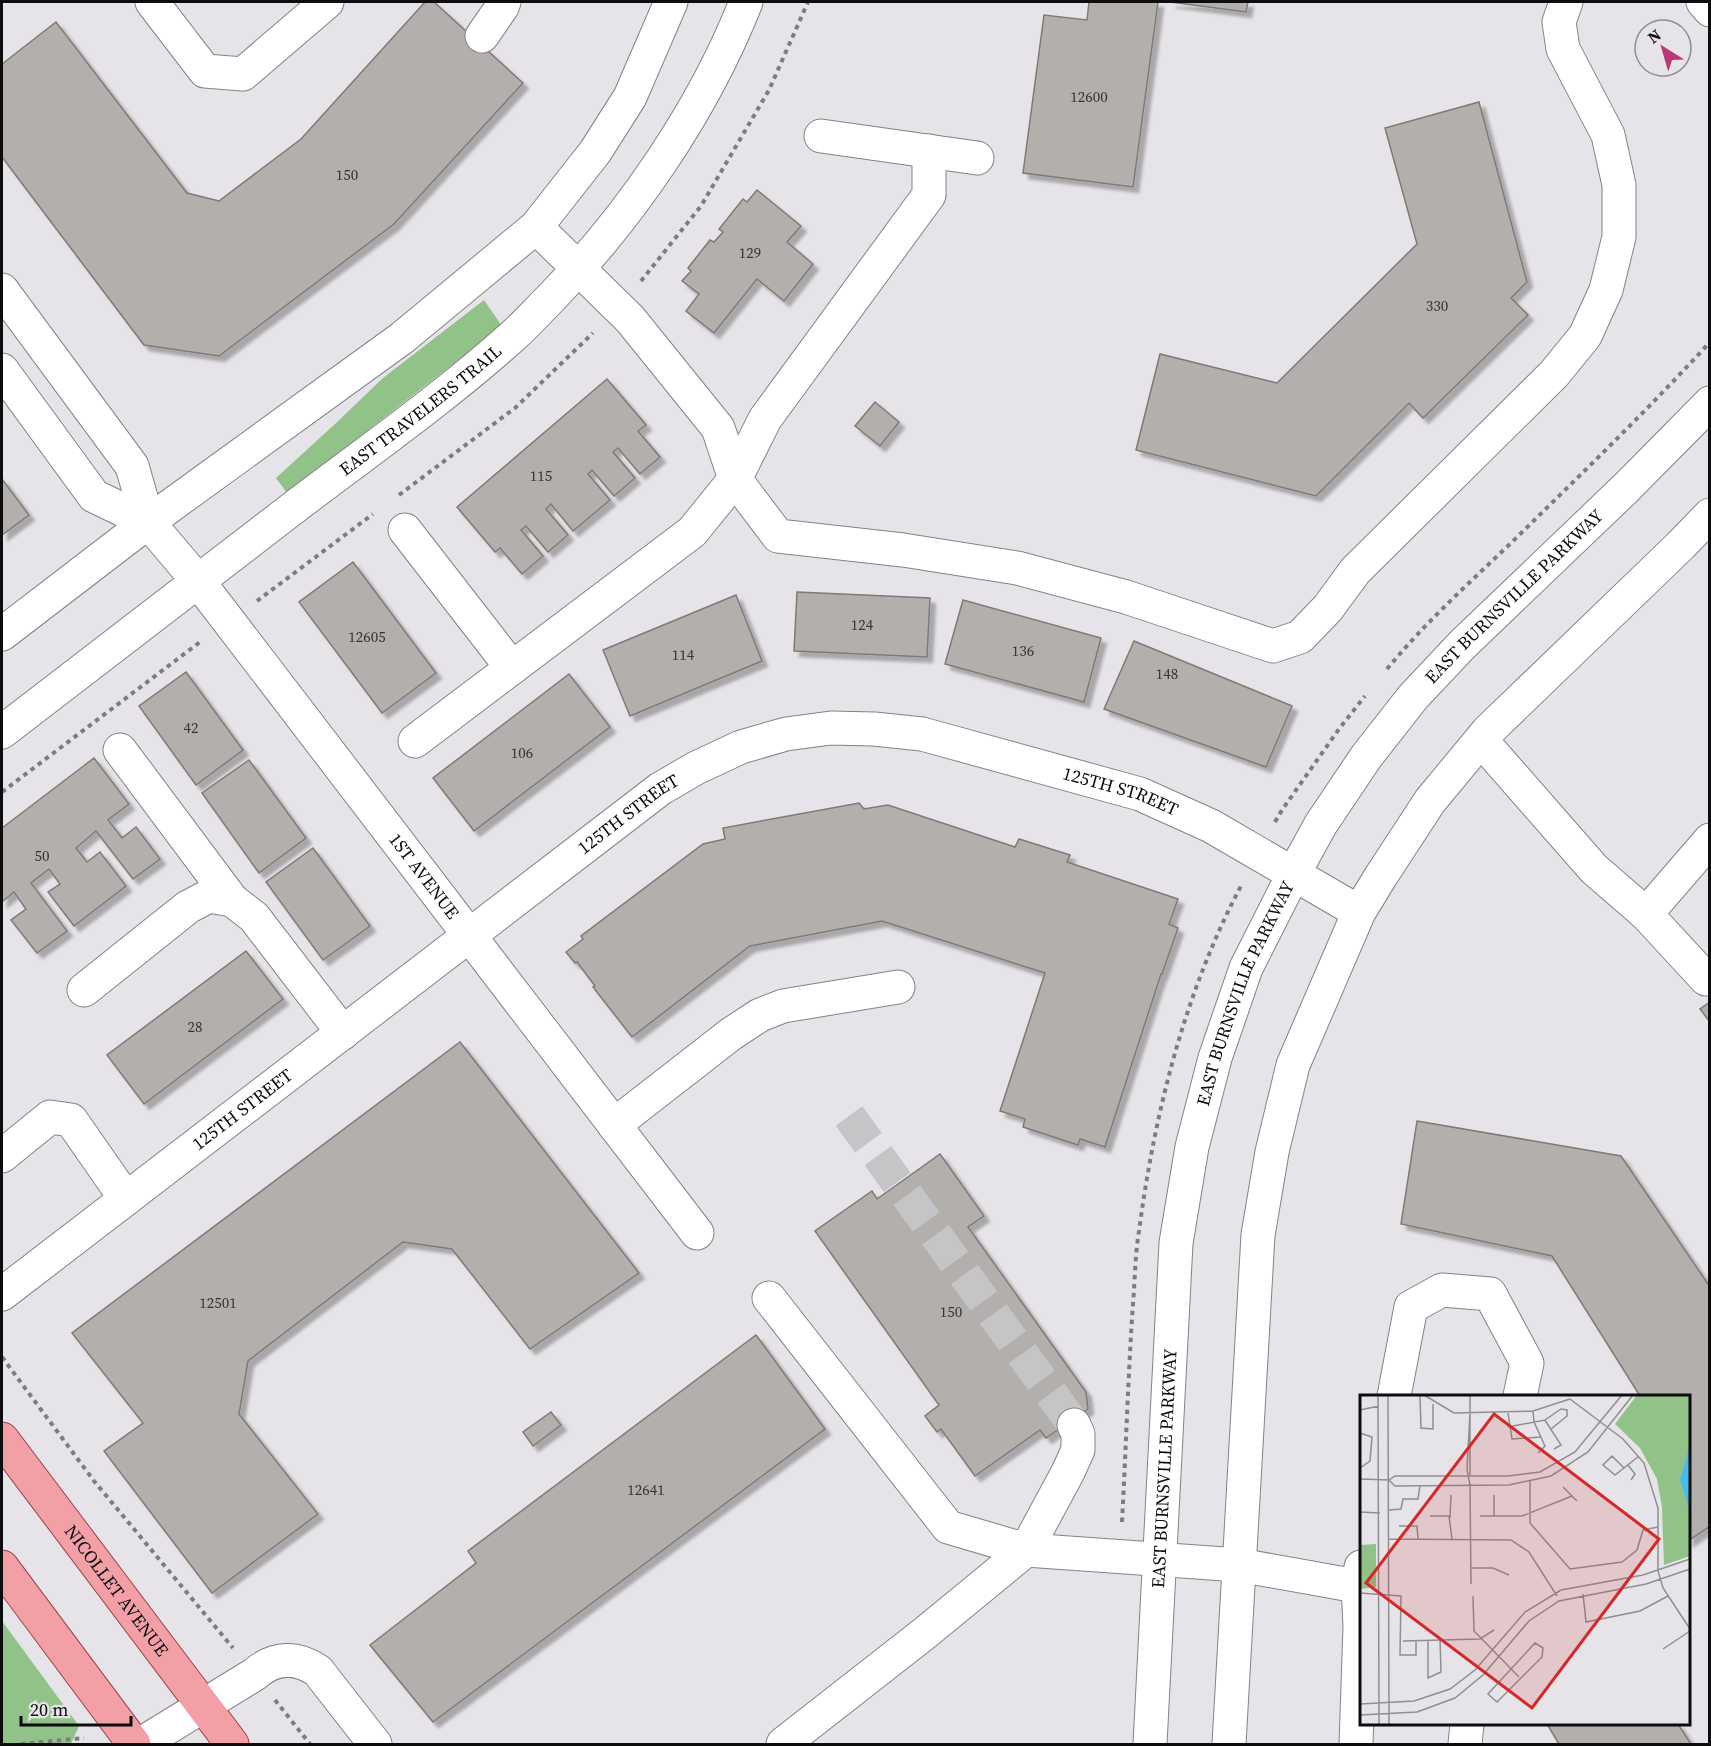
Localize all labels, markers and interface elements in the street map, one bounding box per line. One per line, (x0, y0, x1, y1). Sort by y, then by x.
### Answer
north arrow (1633, 18, 1693, 78)
text: N (1643, 24, 1666, 48)
house number: 12600 (1070, 86, 1108, 107)
house number: 150 (336, 164, 358, 185)
house number: 129 (739, 242, 761, 263)
house number: 330 (1426, 295, 1448, 316)
street label: EAST TRAVELERS TRAIL (334, 338, 507, 481)
house number: 115 (530, 465, 552, 486)
street label: EAST BURNSVILLE PARKWAY (1419, 503, 1609, 689)
house number: 124 (851, 614, 874, 635)
house number: 12605 (348, 626, 386, 647)
house number: 136 (1012, 640, 1034, 661)
house number: 114 (672, 644, 695, 665)
house number: 148 (1156, 663, 1178, 684)
house number: 42 (183, 717, 199, 738)
house number: 106 (511, 742, 533, 763)
street label: 125TH STREET (1060, 760, 1183, 822)
street label: 125TH STREET (572, 768, 683, 860)
street label: 1ST AVENUE (383, 828, 465, 924)
house number: 50 (34, 845, 50, 866)
street label: EAST BURNSVILLE PARKWAY (1190, 876, 1300, 1108)
house number: 28 (187, 1016, 203, 1037)
street label: 125TH STREET (187, 1062, 298, 1156)
house number: 12501 (199, 1292, 237, 1313)
house number: 150 (940, 1301, 962, 1322)
street label: EAST BURNSVILLE PARKWAY (1145, 1347, 1183, 1589)
inset map (1360, 1395, 1690, 1725)
house number: 12641 (627, 1479, 665, 1500)
street label: NICOLLET AVENUE (59, 1519, 175, 1661)
scale bar (21, 1689, 130, 1727)
text: 20 m (30, 1697, 68, 1722)

